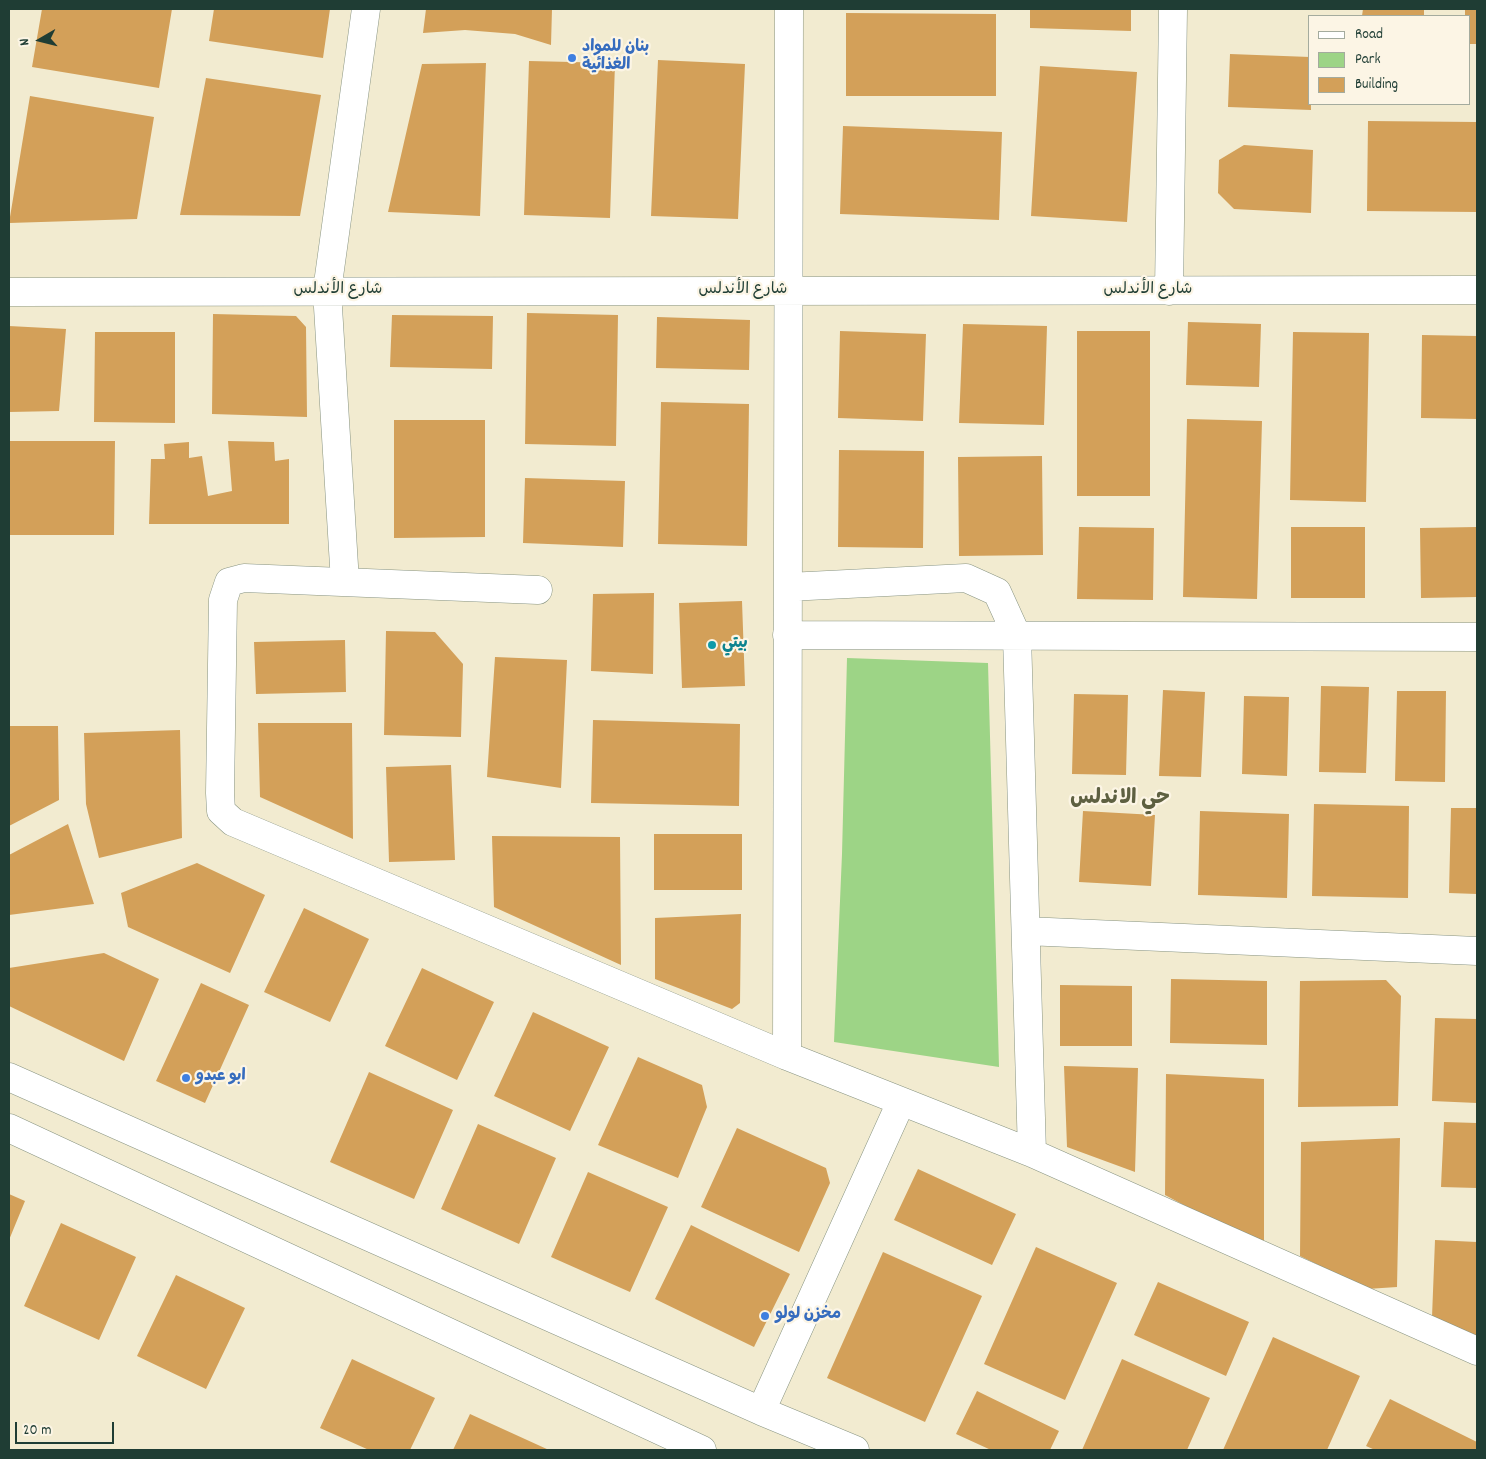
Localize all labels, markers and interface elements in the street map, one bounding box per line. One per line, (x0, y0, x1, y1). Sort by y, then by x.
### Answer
north arrow (15, 15, 65, 65)
legend (1308, 15, 1471, 105)
text: Road (1355, 24, 1383, 46)
text: N (15, 37, 36, 47)
place label: بنان للمواد الغذائية (582, 39, 649, 77)
text: Park (1355, 49, 1381, 71)
marker: بنان للمواد الغذائية (566, 52, 578, 64)
text: Building (1355, 74, 1398, 96)
street label: شارع الأندلس (294, 281, 382, 301)
street label: شارع الأندلس (699, 281, 787, 301)
street label: شارع الأندلس (1104, 281, 1192, 301)
place label: بيتي (722, 635, 748, 655)
marker: بيتي (706, 639, 718, 651)
district label: حي الاندلس (1070, 787, 1170, 813)
place label: ابو عبدو (196, 1068, 246, 1088)
marker: ابو عبدو (180, 1072, 192, 1084)
place label: مخزن لولو (775, 1306, 841, 1326)
marker: مخزن لولو (759, 1310, 771, 1322)
scale bar (18, 1412, 116, 1444)
text: 20 m (23, 1420, 51, 1442)

